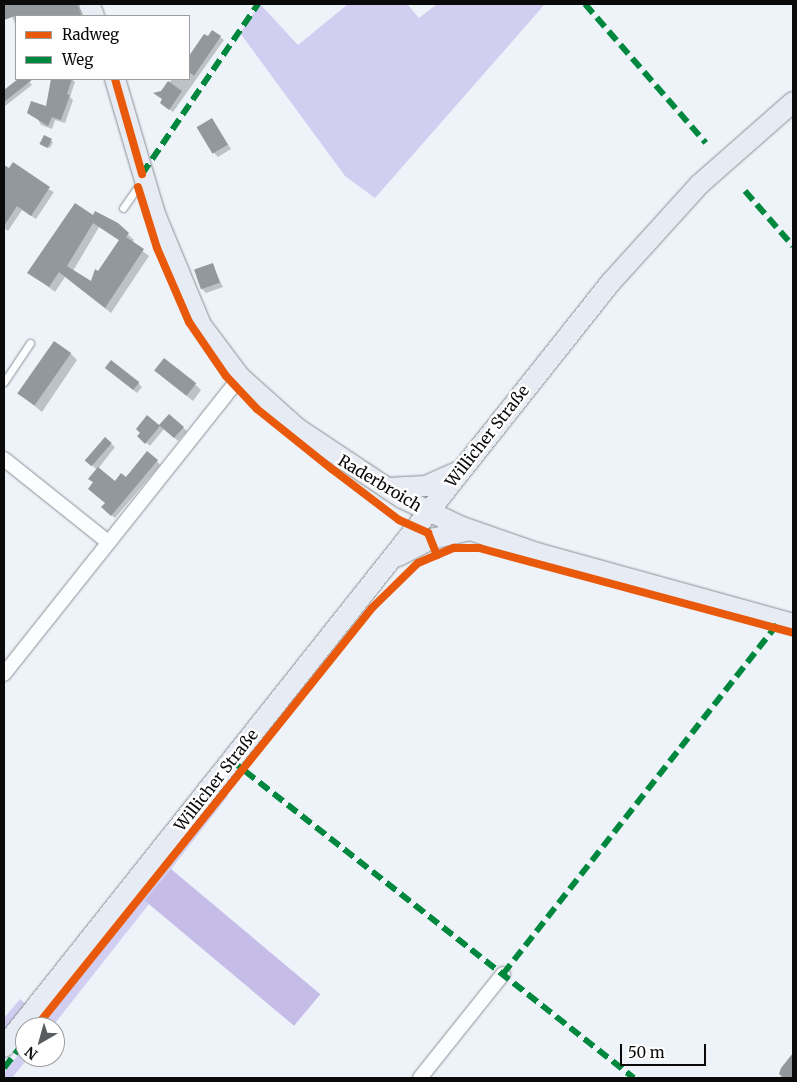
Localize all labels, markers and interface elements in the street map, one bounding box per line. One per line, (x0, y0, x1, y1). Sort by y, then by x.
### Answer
legend (15, 15, 190, 80)
text: Radweg (62, 25, 119, 44)
text: Weg (62, 50, 93, 69)
street label: Willicher Straße (441, 381, 533, 491)
street label: Raderbroich (335, 451, 425, 515)
street label: Willicher Straße (170, 725, 262, 835)
north arrow (15, 1017, 65, 1067)
scale bar (622, 1034, 708, 1066)
text: N (21, 1043, 41, 1064)
text: 50 m (628, 1043, 665, 1062)

